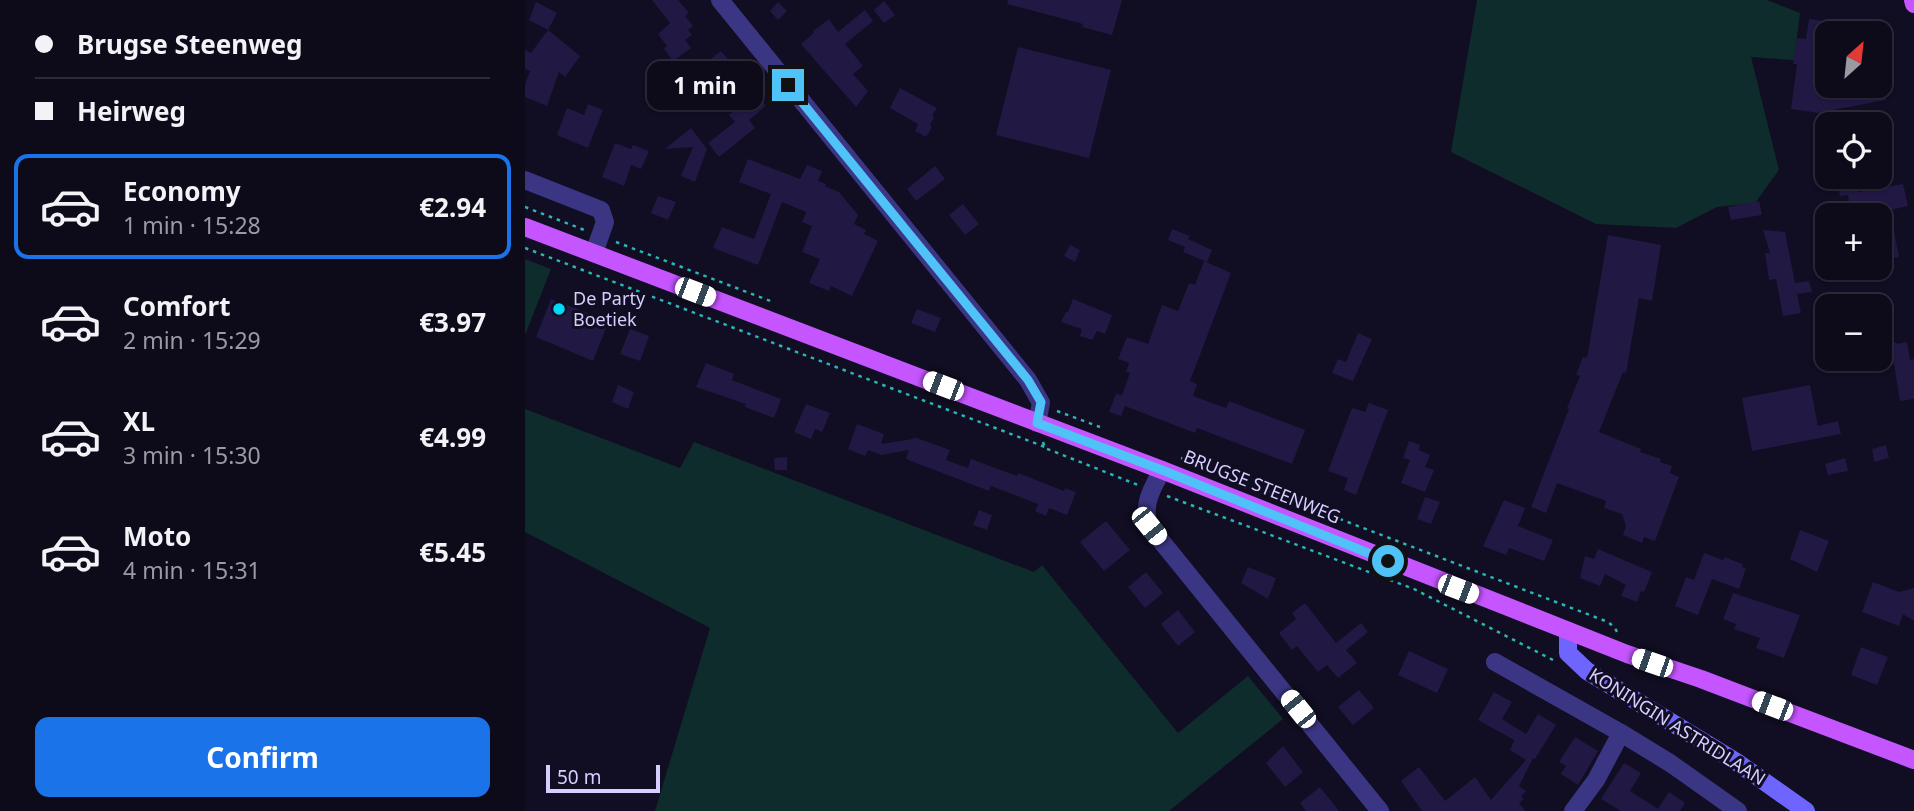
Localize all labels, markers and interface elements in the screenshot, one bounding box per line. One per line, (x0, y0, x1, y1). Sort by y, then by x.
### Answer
north arrow (1815, 21, 1892, 98)
map controls (1815, 21, 1892, 371)
text: Brugse Steenweg (77, 26, 302, 62)
callout: 1 min (648, 60, 763, 110)
text: 1 min (673, 69, 737, 101)
route end (772, 69, 804, 101)
text: Heirweg (77, 93, 186, 129)
button: locate (1815, 112, 1892, 189)
text: Economy (123, 173, 241, 209)
icon: car (39, 175, 102, 238)
text: €2.94 (419, 189, 486, 225)
button: + (1815, 203, 1892, 280)
text: 1 min · 15:28 (123, 209, 261, 241)
car (672, 275, 719, 309)
place label: De Party Boetiek (573, 286, 646, 331)
text: Comfort (123, 288, 231, 324)
icon: car (39, 290, 102, 353)
button: − (1815, 294, 1892, 371)
marker: De Party Boetiek (551, 301, 567, 317)
text: €3.97 (419, 304, 486, 340)
text: 2 min · 15:29 (123, 324, 261, 356)
car (920, 369, 967, 403)
text: XL (123, 403, 155, 439)
icon: car (39, 405, 102, 468)
text: €4.99 (419, 419, 486, 455)
text: 3 min · 15:30 (123, 439, 261, 471)
street label: BRUGSE STEENWEG (1180, 444, 1344, 529)
car (1128, 503, 1171, 549)
text: Moto (123, 518, 191, 554)
icon: car (39, 520, 102, 583)
text: €5.45 (419, 534, 486, 570)
route start (1372, 545, 1404, 577)
text: 4 min · 15:31 (123, 554, 261, 586)
car (1435, 572, 1482, 606)
car (1629, 646, 1676, 680)
street label: KONINGIN ASTRIDLAAN (1585, 662, 1770, 790)
car (1277, 686, 1320, 732)
car (1749, 689, 1796, 723)
button: Confirm (35, 717, 490, 797)
scale bar (546, 762, 660, 794)
text: 50 m (557, 764, 601, 790)

